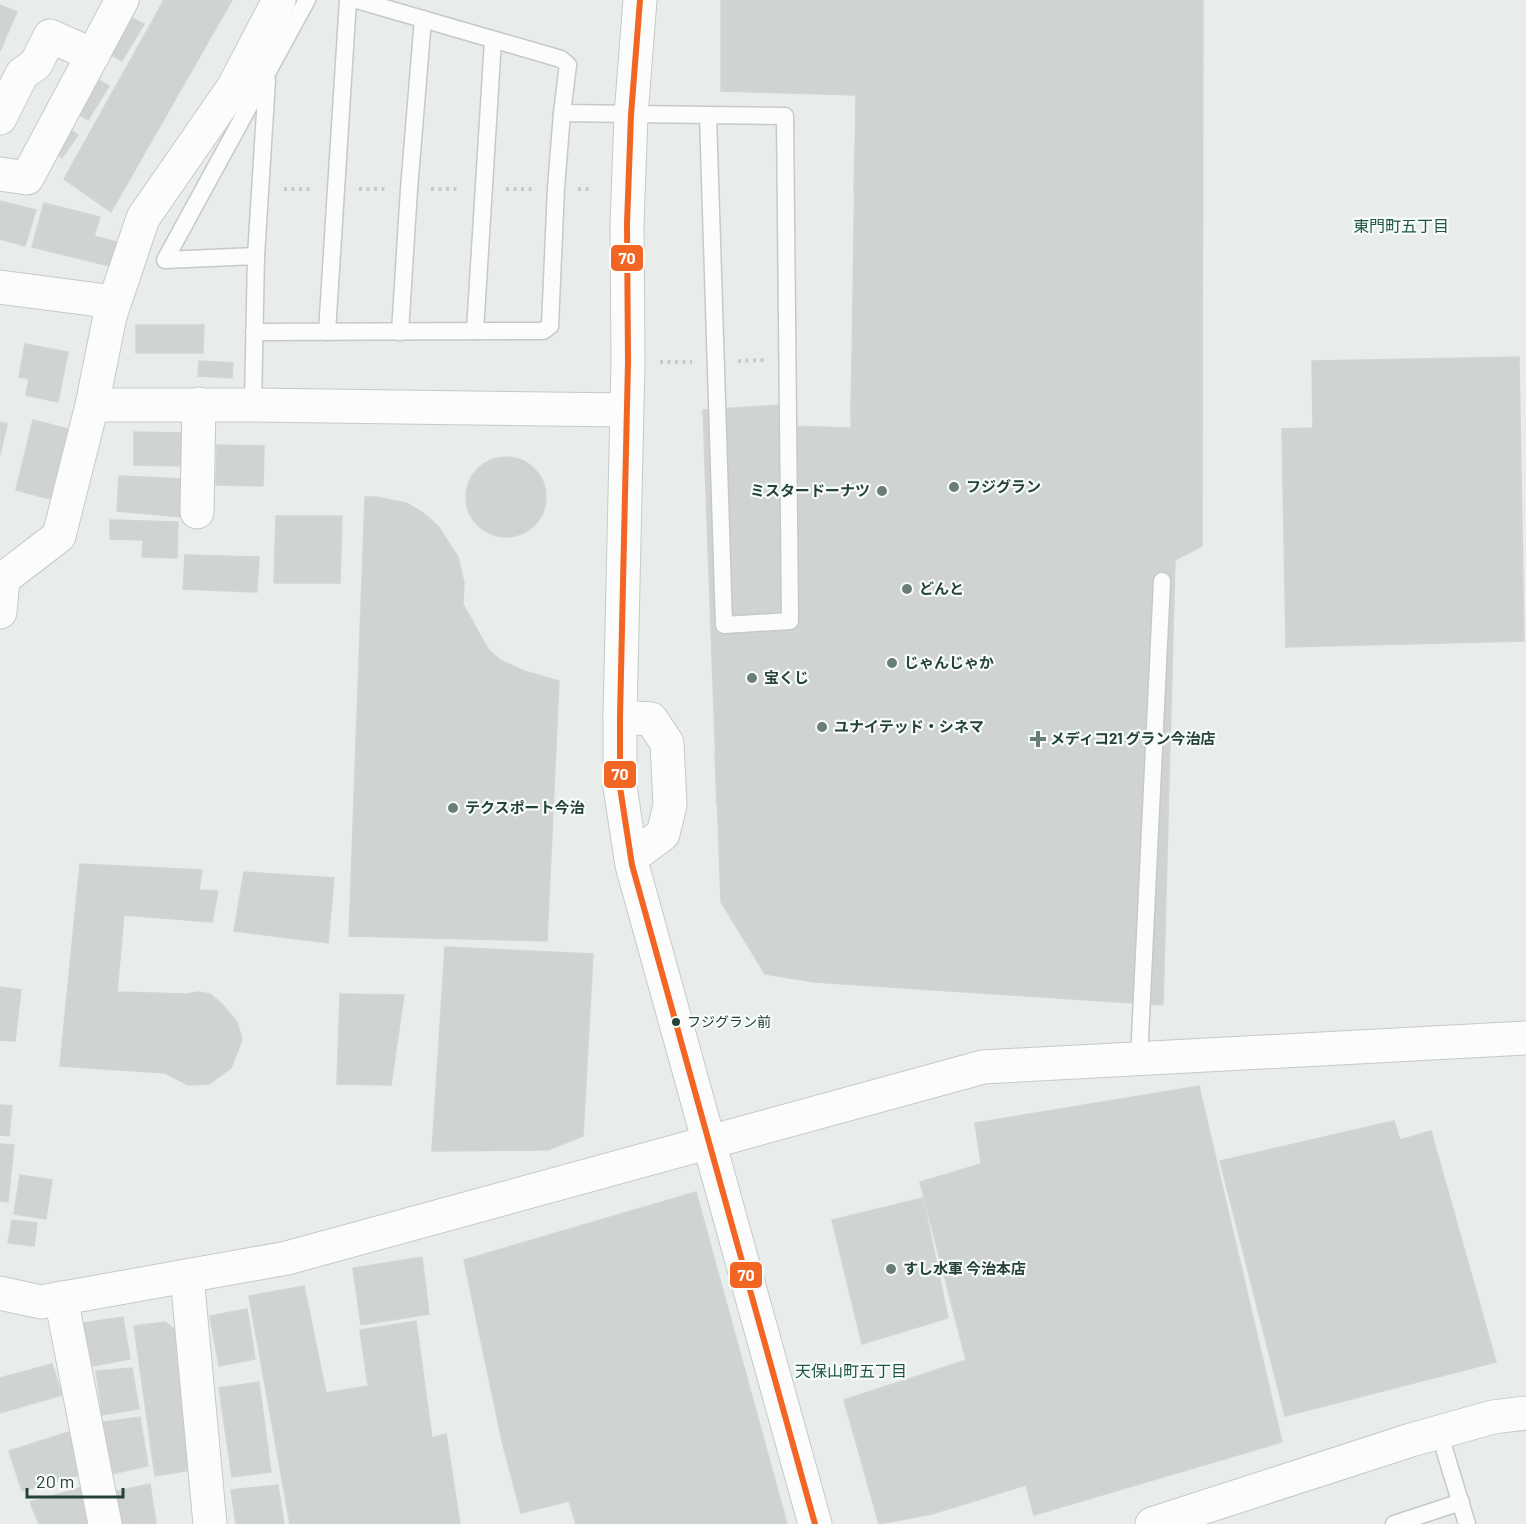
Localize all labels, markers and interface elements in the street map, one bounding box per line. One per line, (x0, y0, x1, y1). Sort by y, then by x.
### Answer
district label: 東門町五丁目 (1353, 216, 1449, 235)
line badge: 70 (610, 244, 644, 272)
text: 70 (618, 248, 636, 267)
place label: フジグラン (966, 477, 1041, 495)
marker: フジグラン (947, 480, 961, 494)
place label: ミスタードーナツ (750, 481, 870, 499)
marker: ミスタードーナツ (875, 484, 889, 498)
place label: どんと (919, 579, 964, 597)
marker: どんと (900, 582, 914, 596)
place label: じゃんじゃか (904, 653, 994, 671)
marker: じゃんじゃか (885, 656, 899, 670)
place label: 宝くじ (764, 668, 809, 686)
marker: 宝くじ (745, 671, 759, 685)
place label: ユナイテッド・シネマ (834, 717, 984, 735)
marker: ユナイテッド・シネマ (815, 720, 829, 734)
place label: メディコ21 グラン今治店 (1050, 729, 1216, 747)
marker: メディコ21 グラン今治店 (1031, 732, 1045, 746)
line badge: 70 (603, 760, 637, 789)
text: 70 (611, 764, 629, 783)
place label: テクスポート今治 (465, 798, 586, 816)
marker: テクスポート今治 (446, 801, 460, 815)
place label: フジグラン前 (687, 1013, 771, 1030)
marker: フジグラン前 (670, 1016, 682, 1028)
place label: すし水軍 今治本店 (903, 1259, 1026, 1277)
line badge: 70 (729, 1261, 763, 1289)
marker: すし水軍 今治本店 (884, 1262, 898, 1276)
text: 70 (737, 1265, 755, 1284)
district label: 天保山町五丁目 (795, 1361, 907, 1380)
scale bar (27, 1461, 123, 1499)
text: 20 m (36, 1470, 74, 1492)

